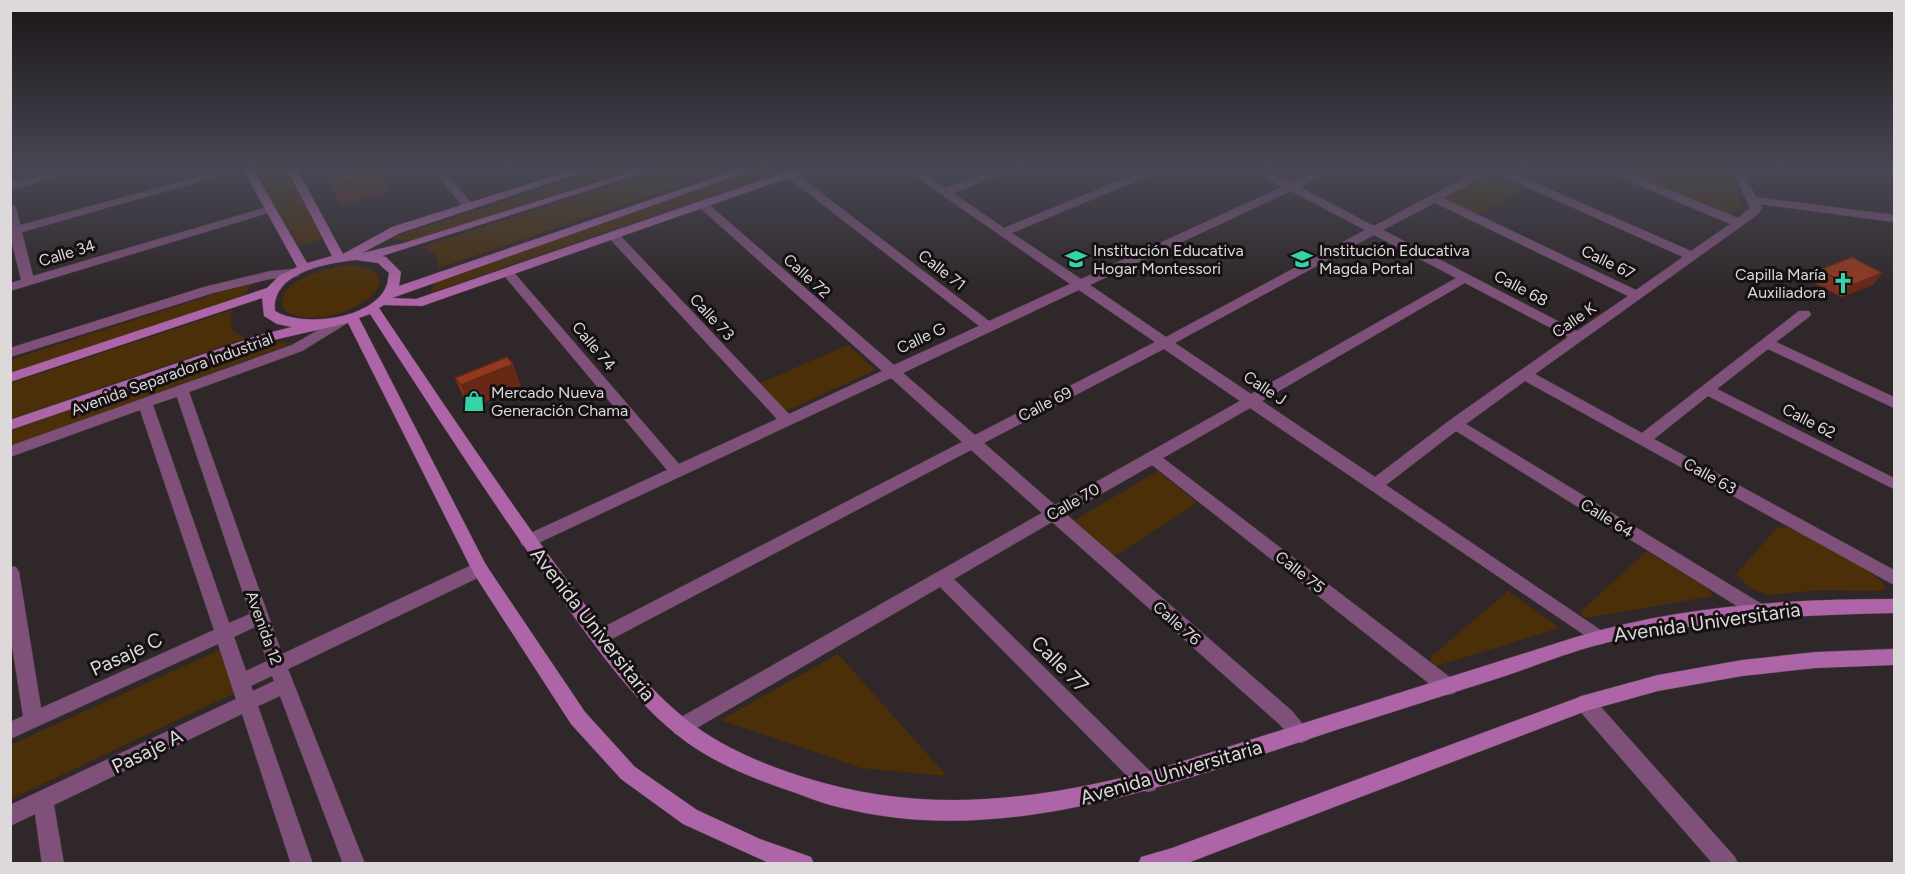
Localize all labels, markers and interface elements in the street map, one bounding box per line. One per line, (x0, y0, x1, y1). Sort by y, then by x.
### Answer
street label: Calle 34 (36, 235, 98, 271)
place label: Institución Educativa Hogar Montessori (1093, 241, 1244, 278)
place label: Institución Educativa Magda Portal (1319, 241, 1470, 278)
street label: Calle 67 (1578, 241, 1638, 283)
street label: Calle 71 (915, 246, 969, 294)
school or university icon: Institución Educativa Hogar Montessori (1064, 247, 1088, 271)
school or university icon: Institución Educativa Magda Portal (1290, 247, 1314, 271)
street label: Calle 72 (779, 250, 835, 302)
place label: Capilla María Auxiliadora (1735, 265, 1826, 302)
street label: Calle 68 (1491, 266, 1551, 310)
church icon: Capilla María Auxiliadora (1831, 271, 1855, 295)
street label: Calle 73 (686, 290, 738, 344)
street label: Calle K (1548, 298, 1600, 342)
street label: Calle 74 (568, 318, 620, 374)
street label: Calle G (894, 318, 948, 358)
street label: Avenida Separadora Industrial (68, 329, 276, 419)
street label: Calle J (1240, 367, 1290, 409)
street label: Calle 69 (1015, 382, 1075, 426)
place label: Mercado Nueva Generación Chama (491, 383, 628, 420)
shop icon: Mercado Nueva Generación Chama (462, 389, 486, 413)
street label: Calle 62 (1779, 399, 1839, 443)
street label: Calle 63 (1680, 454, 1740, 498)
street label: Calle 70 (1043, 479, 1103, 525)
street label: Calle 64 (1577, 494, 1637, 542)
street label: Avenida Universitaria (526, 542, 660, 706)
street label: Calle 75 (1272, 547, 1328, 597)
street label: Avenida 12 (242, 588, 286, 668)
street label: Calle 76 (1149, 597, 1205, 649)
street label: Avenida Universitaria (1612, 597, 1802, 647)
street label: Pasaje C (86, 627, 166, 681)
street label: Calle 77 (1026, 630, 1094, 698)
street label: Pasaje A (108, 723, 187, 778)
street label: Avenida Universitaria (1077, 735, 1265, 809)

